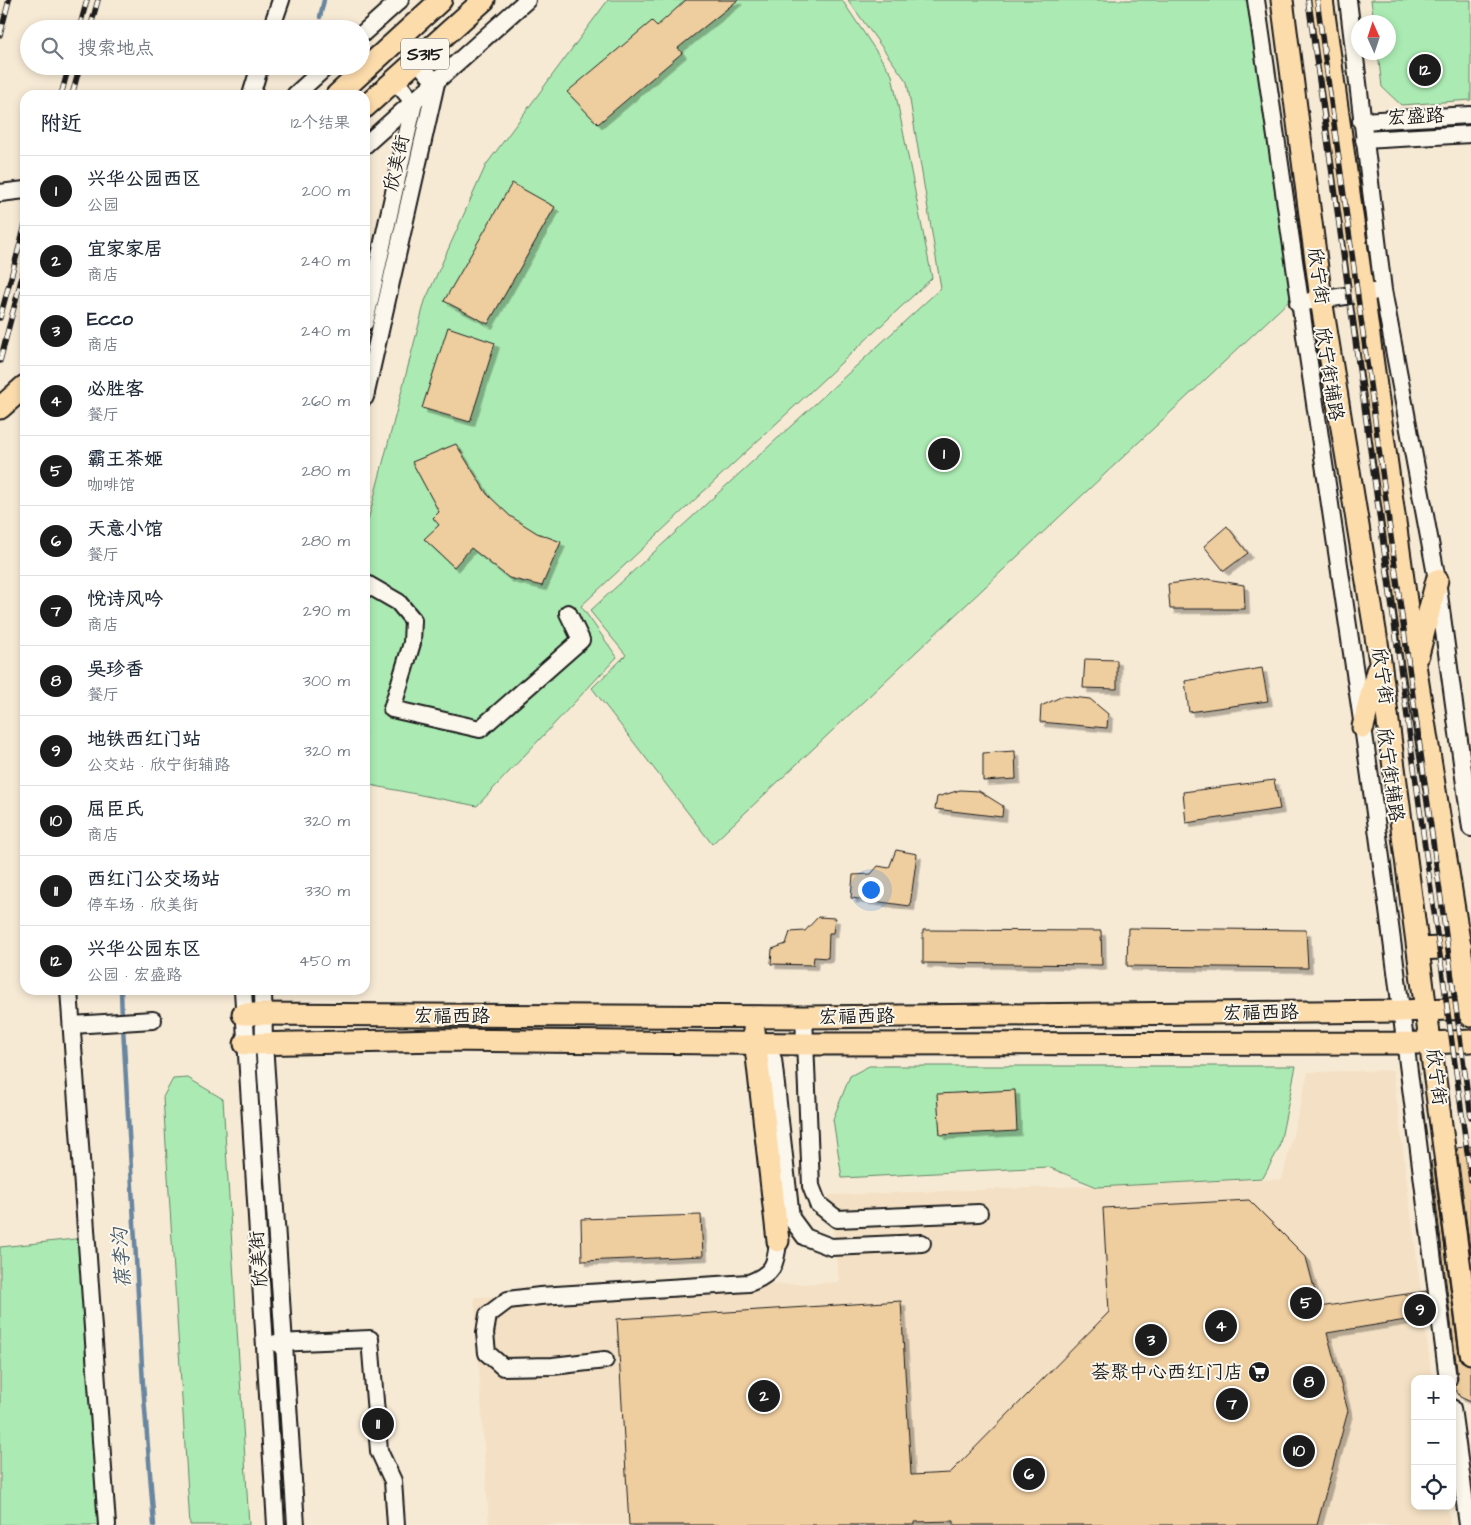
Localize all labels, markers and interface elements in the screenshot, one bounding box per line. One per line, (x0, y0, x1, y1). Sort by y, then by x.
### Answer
north arrow (1351, 15, 1396, 60)
search box (20, 20, 370, 75)
icon: search (38, 34, 66, 62)
text: 搜索地点 (78, 35, 154, 62)
road number: S315 (401, 39, 449, 70)
pin: 12 (1409, 51, 1441, 89)
street label: 宏盛路 (1387, 102, 1445, 132)
text: 附近 (40, 109, 82, 138)
text: 12个结果 (291, 112, 350, 134)
street label: 欣美街 (377, 132, 417, 194)
text: 兴华公园西区 (87, 166, 201, 193)
text: 1 (55, 180, 57, 202)
text: 200 m (302, 180, 350, 202)
text: 公园 (87, 194, 119, 216)
text: 宜家家居 (87, 236, 163, 263)
street label: 欣宁街 (1301, 246, 1335, 306)
text: 2 (51, 250, 61, 272)
text: 240 m (301, 250, 350, 272)
text: 商店 (87, 264, 119, 286)
text: Ecco (87, 306, 133, 333)
text: 3 (52, 320, 60, 342)
text: 240 m (301, 320, 350, 342)
street label: 欣宁街辅路 (1308, 325, 1350, 423)
text: 商店 (87, 334, 119, 356)
text: 必胜客 (87, 376, 144, 403)
text: 4 (51, 390, 61, 412)
text: 260 m (302, 390, 350, 412)
text: 餐厅 (87, 404, 119, 426)
pin: 1 (928, 435, 960, 473)
text: 霸王茶姬 (87, 446, 163, 473)
text: 5 (50, 460, 62, 482)
text: 280 m (302, 460, 350, 482)
text: 咖啡馆 (87, 474, 135, 496)
text: 天意小馆 (87, 516, 163, 543)
text: 6 (51, 530, 61, 552)
text: 280 m (302, 530, 350, 552)
text: 餐厅 (87, 544, 119, 566)
text: 悦诗风吟 (87, 586, 163, 613)
text: 7 (51, 600, 61, 622)
text: 290 m (303, 600, 350, 622)
text: 商店 (87, 614, 119, 636)
street label: 欣宁街 (1365, 646, 1399, 706)
text: 吴珍香 (87, 656, 144, 683)
text: 8 (51, 670, 61, 692)
text: 300 m (303, 670, 350, 692)
text: 餐厅 (87, 684, 119, 706)
text: 地铁西红门站 (87, 726, 201, 753)
street label: 欣宁街辅路 (1370, 726, 1410, 824)
text: 9 (51, 740, 61, 762)
text: 320 m (304, 740, 350, 762)
text: 公交站 · 欣宁街辅路 (87, 754, 230, 776)
text: 屈臣氏 (87, 796, 144, 823)
text: 10 (50, 810, 62, 832)
text: 320 m (304, 810, 350, 832)
text: 商店 (87, 824, 119, 846)
text: 西红门公交场站 (87, 866, 220, 893)
your location (858, 877, 884, 903)
text: 11 (54, 880, 58, 902)
text: 330 m (305, 880, 350, 902)
text: 停车场 · 欣美街 (87, 894, 198, 916)
text: 兴华公园东区 (87, 936, 201, 963)
text: 12 (50, 950, 62, 972)
text: 450 m (299, 950, 350, 972)
text: 公园 · 宏盛路 (87, 964, 182, 986)
street label: 宏福西路 (1223, 999, 1299, 1027)
street label: 宏福西路 (414, 1003, 490, 1030)
street label: 宏福西路 (819, 1003, 895, 1031)
street label: 欣宁街 (1419, 1047, 1453, 1107)
water label: 葆李沟 (106, 1225, 138, 1289)
street label: 欣美街 (244, 1230, 274, 1288)
pin: 5 (1290, 1284, 1322, 1322)
pin: 9 (1404, 1291, 1436, 1329)
pin: 4 (1205, 1307, 1237, 1345)
pin: 3 (1135, 1321, 1167, 1359)
place label: 荟聚中心西红门店 (1091, 1359, 1243, 1386)
supermarket icon: 荟聚中心西红门店 (1247, 1360, 1271, 1384)
pin: 8 (1293, 1363, 1325, 1401)
map controls (1411, 1375, 1456, 1510)
button: + (1411, 1375, 1456, 1420)
pin: 2 (748, 1377, 780, 1415)
pin: 7 (1216, 1385, 1248, 1423)
pin: 11 (362, 1405, 394, 1443)
button: − (1411, 1420, 1456, 1465)
pin: 10 (1283, 1432, 1315, 1470)
pin: 6 (1013, 1455, 1045, 1493)
button: locate (1411, 1465, 1456, 1510)

